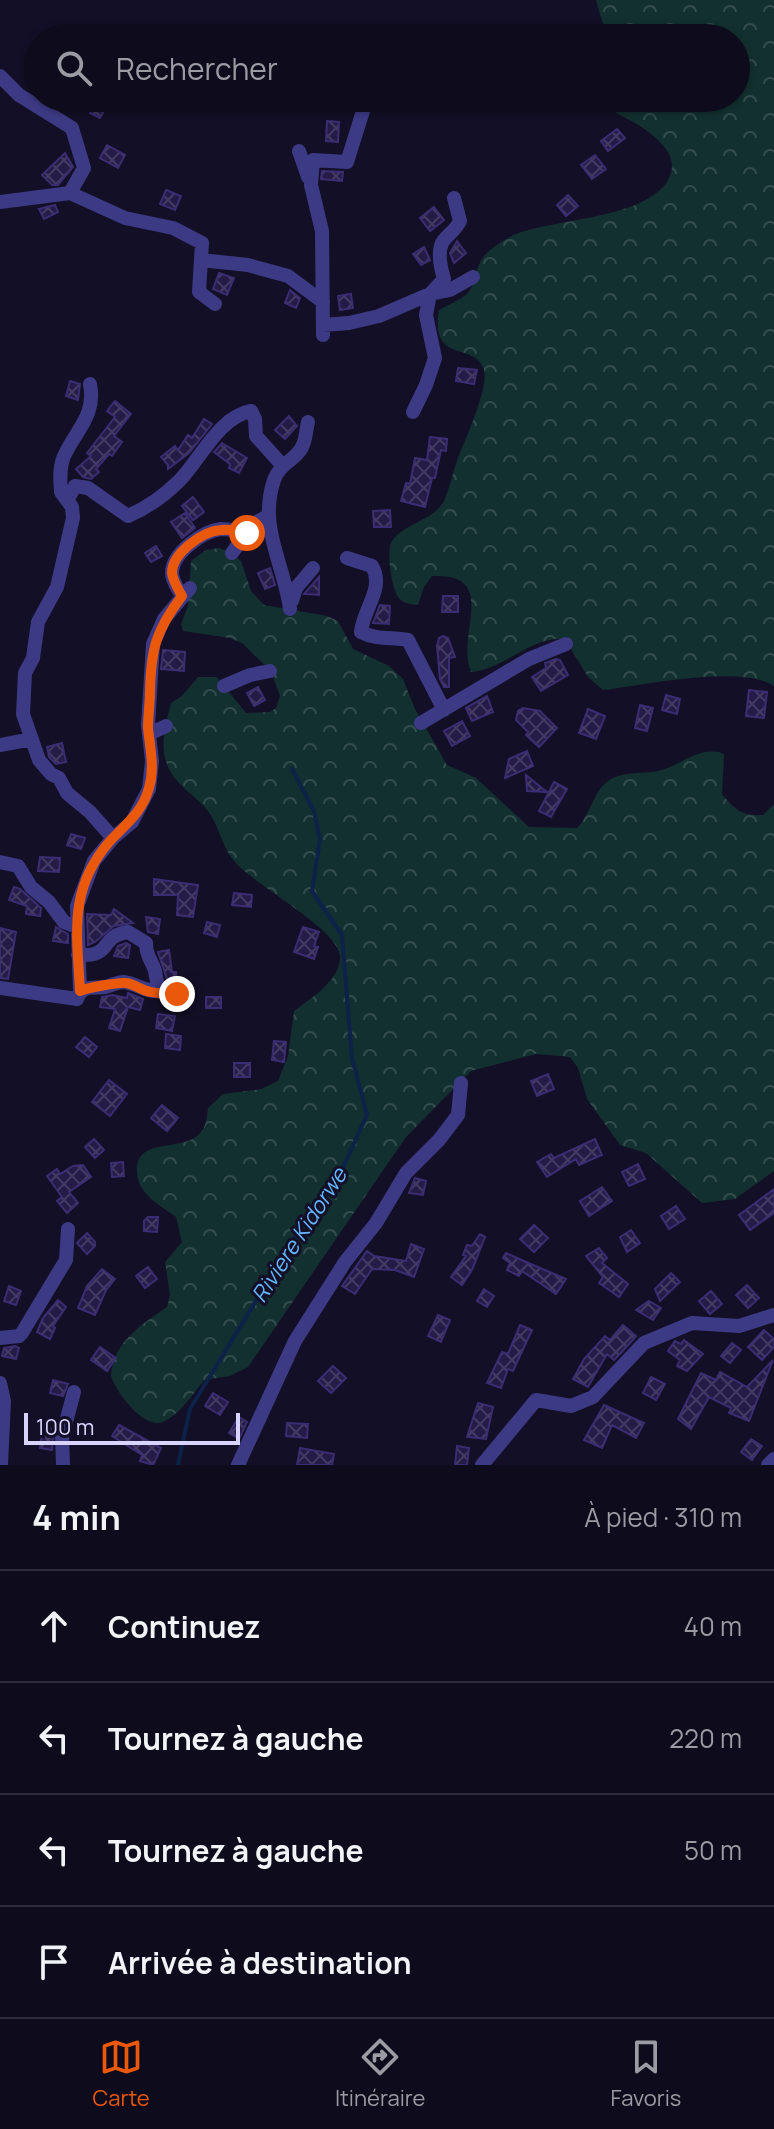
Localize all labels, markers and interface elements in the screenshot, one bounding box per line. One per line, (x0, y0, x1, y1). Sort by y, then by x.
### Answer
search box (24, 24, 750, 112)
icon: search (52, 46, 96, 90)
text: Rechercher (116, 48, 278, 89)
route start (229, 515, 265, 551)
route end (159, 976, 195, 1012)
water label: Riviere Kidorwe (244, 1161, 354, 1308)
scale bar (24, 1409, 240, 1445)
text: 100 m (36, 1412, 94, 1442)
text: 4 min (32, 1494, 121, 1540)
text: À pied · 310 m (584, 1499, 742, 1535)
icon: ahead (32, 1604, 76, 1648)
text: Continuez (108, 1606, 260, 1647)
text: 40 m (684, 1608, 742, 1644)
icon: left (32, 1716, 76, 1760)
text: Tournez à gauche (108, 1718, 364, 1759)
text: 220 m (669, 1720, 742, 1756)
icon: left (32, 1828, 76, 1872)
text: Tournez à gauche (108, 1830, 364, 1871)
text: 50 m (684, 1832, 742, 1868)
icon: arrive (32, 1940, 76, 1984)
text: Arrivée à destination (108, 1942, 411, 1983)
tab: Carte (93, 2035, 150, 2113)
tab: Itinéraire (335, 2035, 425, 2113)
tab: Favoris (611, 2035, 681, 2113)

